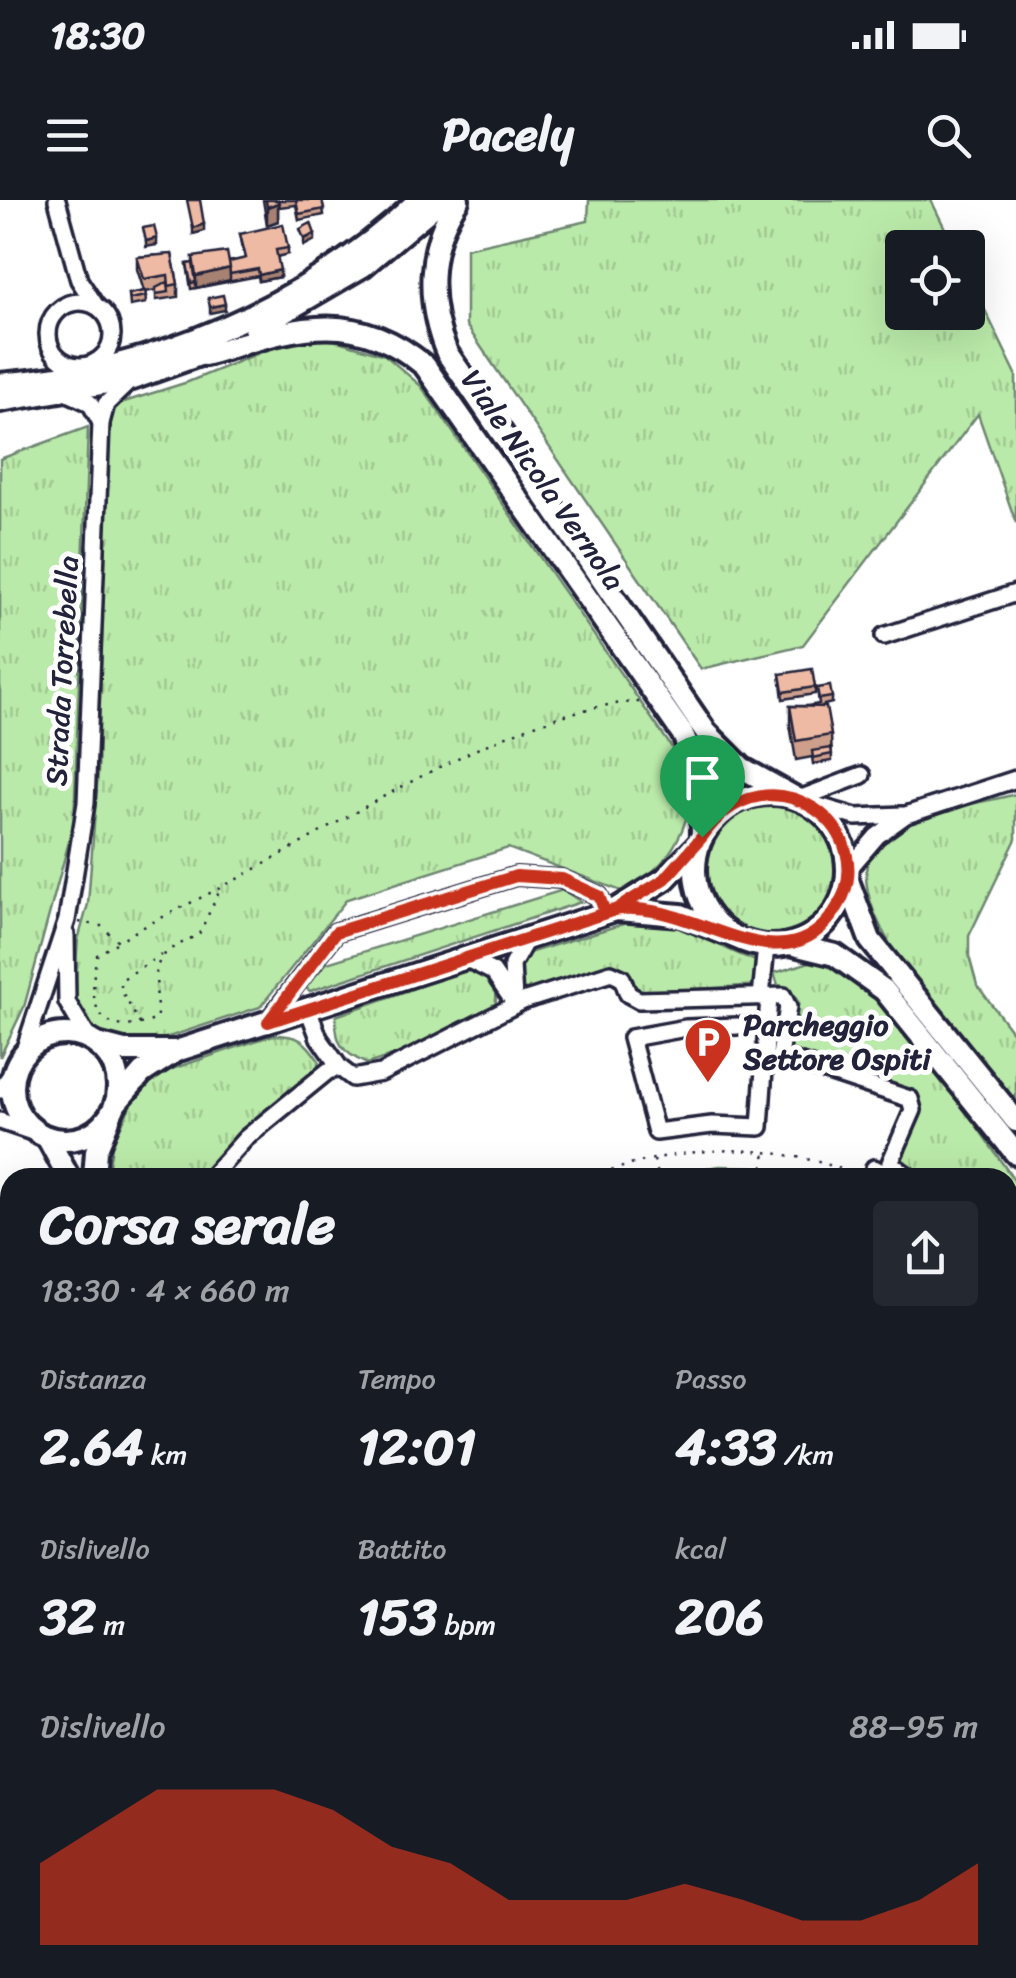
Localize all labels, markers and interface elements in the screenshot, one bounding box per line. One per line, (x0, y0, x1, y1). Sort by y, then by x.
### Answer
text: 18:30 (50, 2, 146, 69)
text: Pacely (442, 95, 574, 175)
icon: menu (40, 108, 95, 163)
icon: search (921, 108, 976, 163)
map controls (885, 230, 985, 330)
button: locate (885, 230, 985, 330)
street label: Viale Nicola Vernola (446, 358, 640, 602)
street label: Strada Torrebella (29, 555, 95, 787)
pin (660, 735, 745, 838)
icon: arrive (675, 750, 730, 805)
place label: Parcheggio Settore Ospiti (742, 998, 932, 1086)
parking icon: Parcheggio Settore Ospiti (682, 1016, 734, 1084)
text: Corsa serale (40, 1176, 335, 1273)
button: share (873, 1201, 978, 1306)
text: 18:30 · 4 × 660 m (40, 1262, 290, 1319)
text: Distanza (40, 1354, 146, 1403)
text: Tempo (358, 1354, 436, 1403)
text: Passo (675, 1354, 746, 1403)
text: 2.64 (40, 1403, 144, 1492)
text: 12:01 (358, 1403, 476, 1492)
text: 4:33 (675, 1403, 777, 1492)
text: km (144, 1430, 187, 1479)
text: /km (777, 1430, 834, 1479)
text: Dislivello (40, 1524, 150, 1573)
text: Battito (358, 1524, 446, 1573)
text: kcal (675, 1524, 726, 1573)
text: 32 (40, 1573, 96, 1662)
text: 153 (358, 1573, 437, 1662)
text: 206 (675, 1573, 764, 1662)
text: m (96, 1600, 125, 1649)
text: bpm (437, 1600, 496, 1649)
text: Dislivello (40, 1698, 165, 1755)
text: 88–95 m (849, 1698, 978, 1755)

